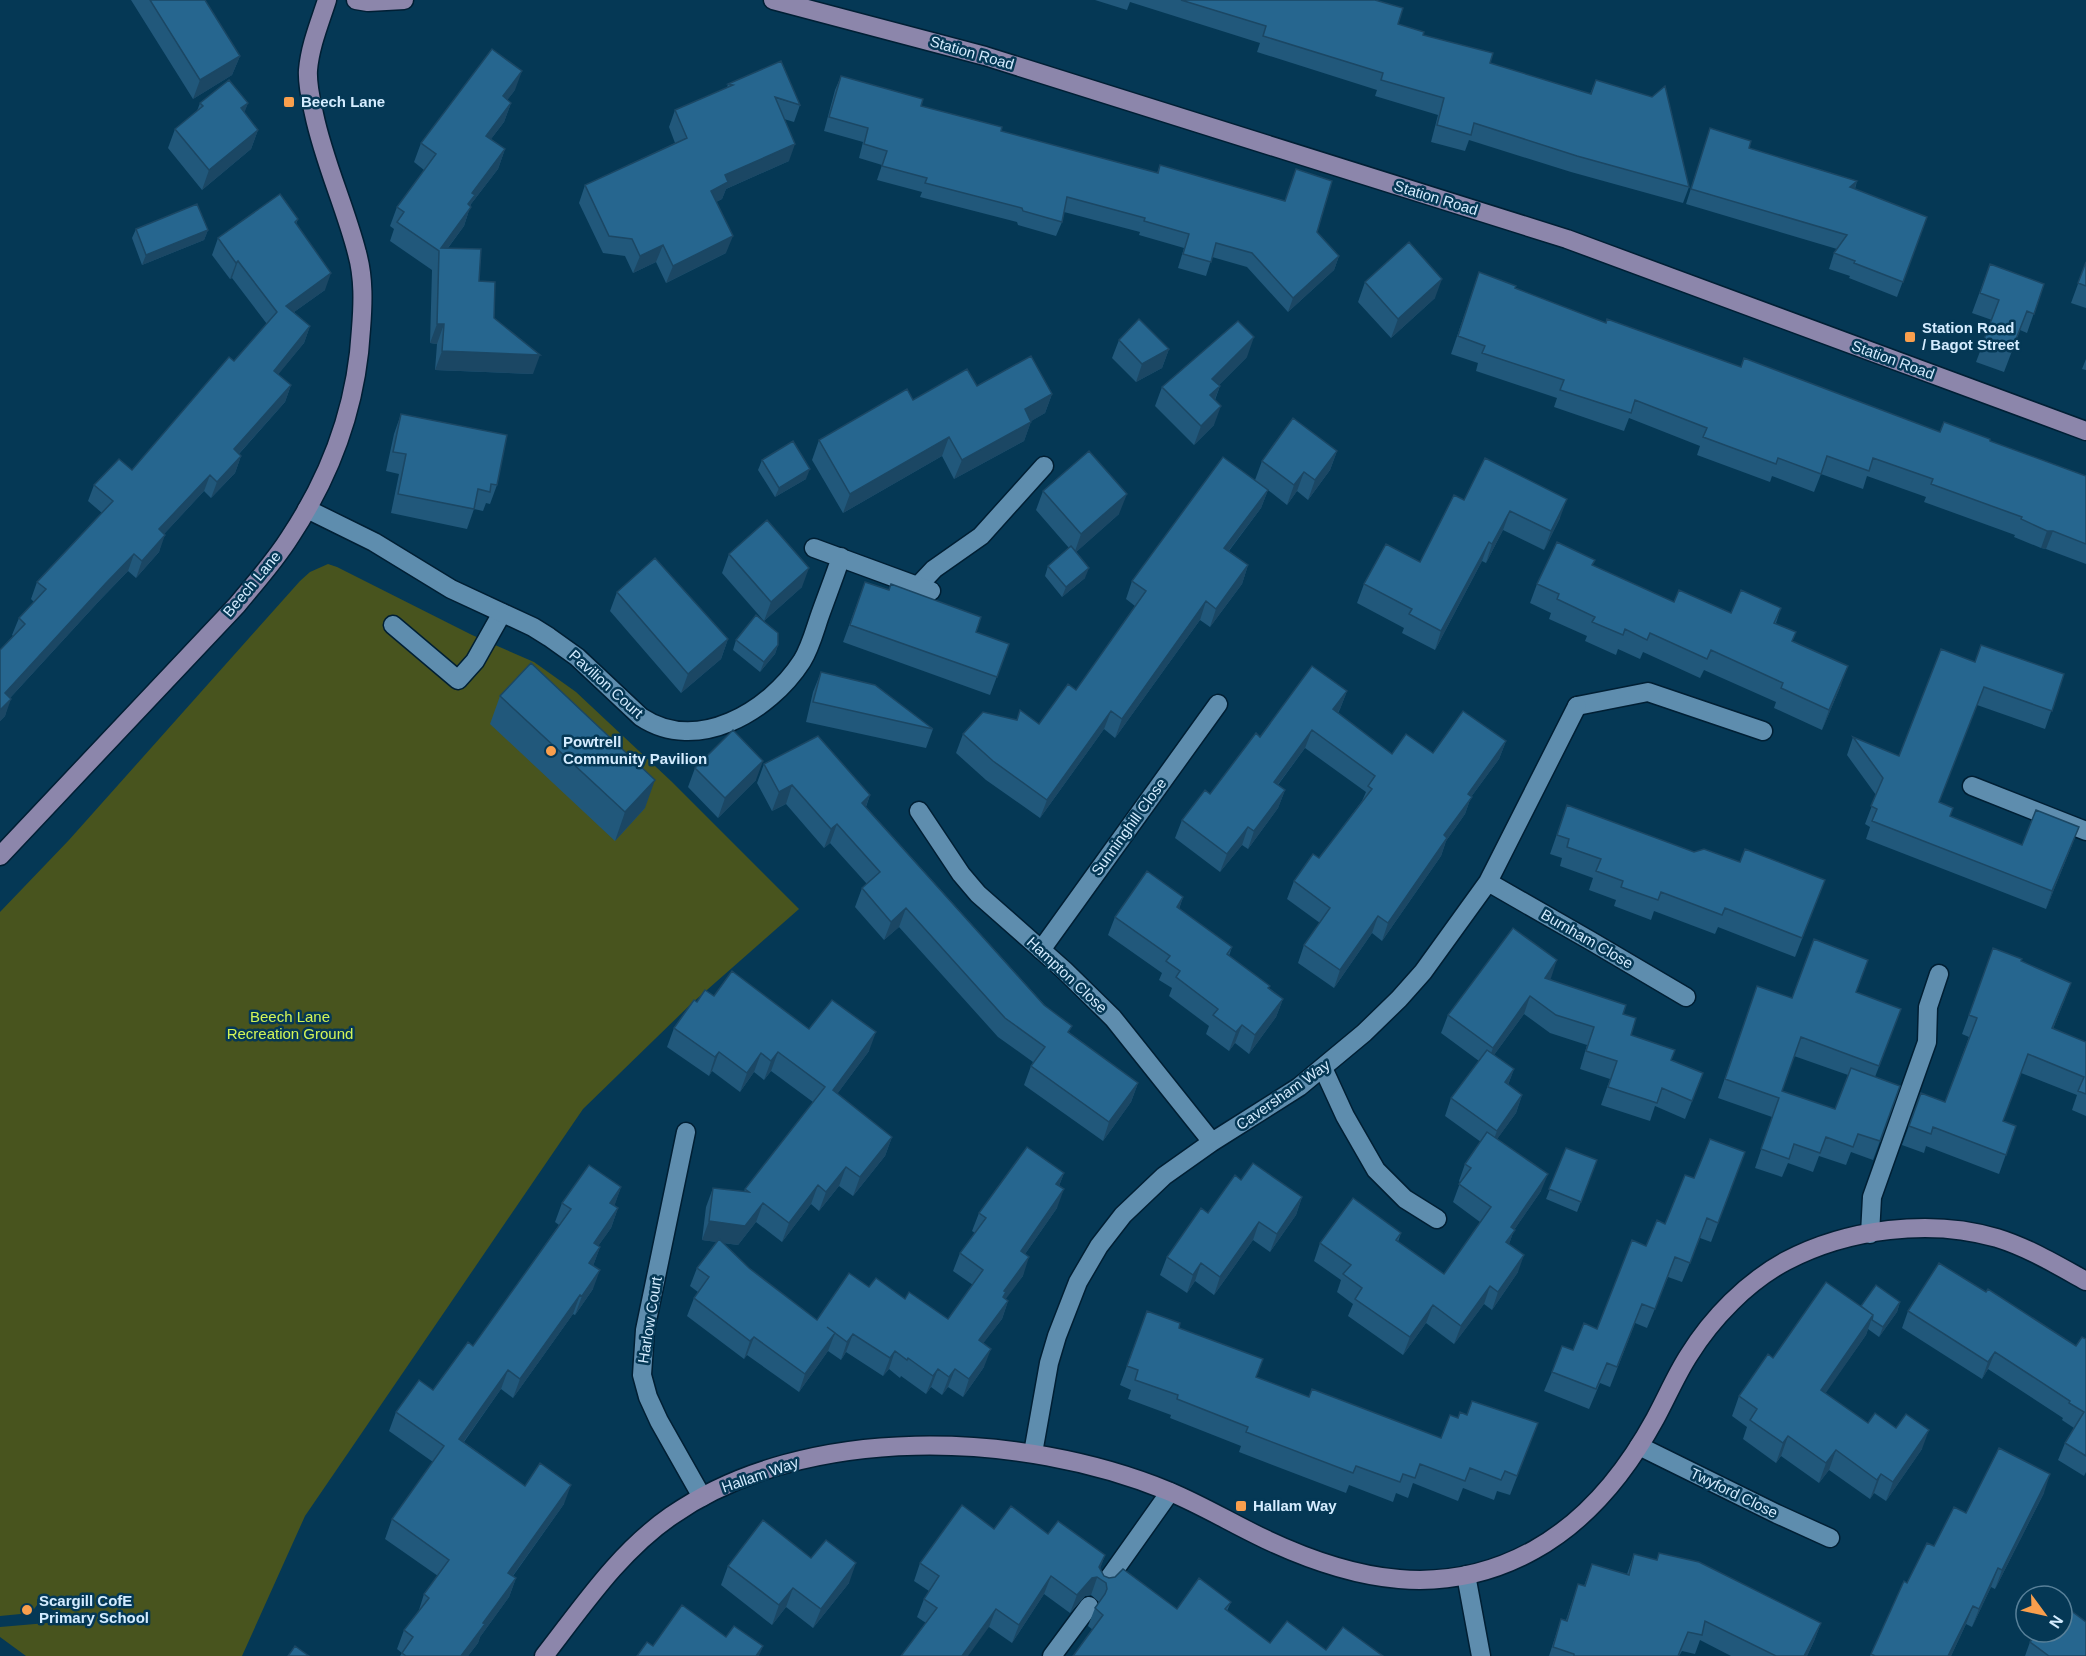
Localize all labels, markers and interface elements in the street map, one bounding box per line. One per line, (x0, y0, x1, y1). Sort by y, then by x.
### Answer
street label: Station Road (928, 32, 1016, 73)
place label: Beech Lane (301, 93, 385, 110)
marker: Beech Lane (282, 95, 296, 109)
street label: Station Road (1392, 177, 1480, 218)
place label: Station Road / Bagot Street (1922, 319, 2020, 353)
marker: Station Road / Bagot Street (1903, 330, 1917, 344)
street label: Station Road (1850, 337, 1937, 382)
street label: Beech Lane (219, 548, 284, 620)
street label: Pavilion Court (566, 646, 647, 722)
place label: Powtrell Community Pavilion (563, 733, 707, 767)
marker: Powtrell Community Pavilion (544, 744, 558, 758)
street label: Sunninghill Close (1088, 775, 1170, 879)
street label: Burnham Close (1538, 905, 1636, 972)
street label: Hampton Close (1024, 933, 1111, 1016)
park label: Beech Lane Recreation Ground (227, 1008, 353, 1042)
street label: Caversham Way (1233, 1056, 1333, 1133)
street label: Harlow Court (634, 1275, 665, 1364)
street label: Hallam Way (719, 1453, 801, 1496)
street label: Twyford Close (1688, 1464, 1781, 1521)
place label: Hallam Way (1253, 1497, 1337, 1514)
marker: Hallam Way (1234, 1499, 1248, 1513)
north arrow (2014, 1584, 2074, 1644)
place label: Scargill CofE Primary School (39, 1592, 149, 1626)
marker: Scargill CofE Primary School (20, 1603, 34, 1617)
text: N (2046, 1612, 2066, 1631)

